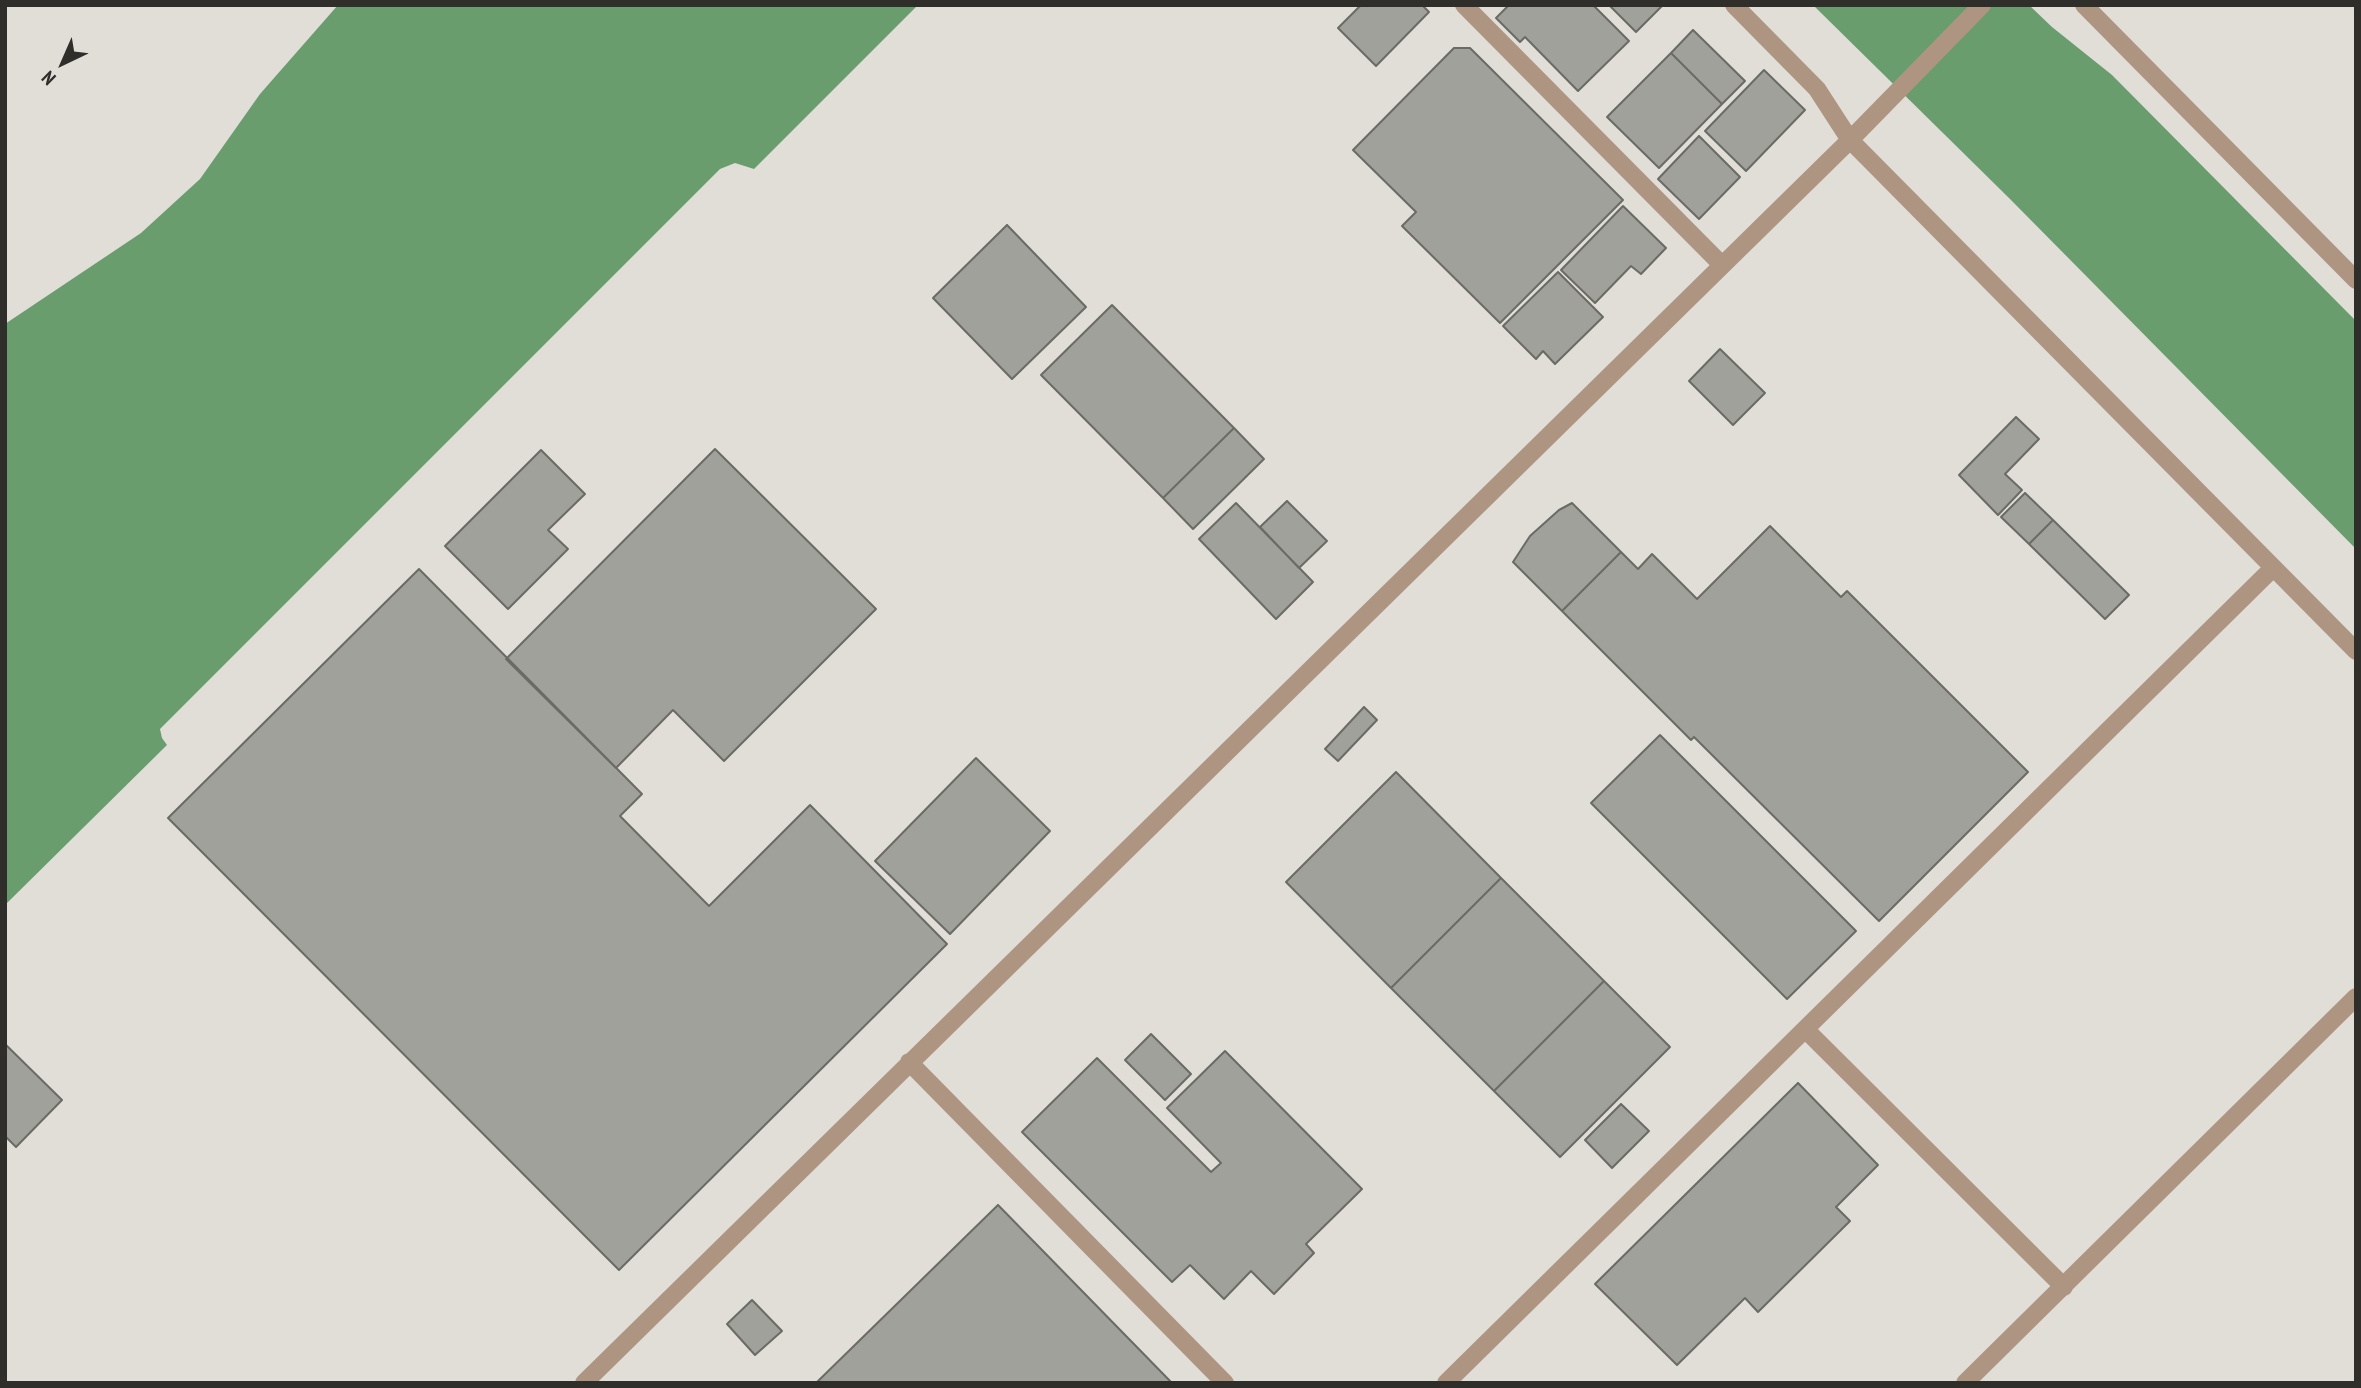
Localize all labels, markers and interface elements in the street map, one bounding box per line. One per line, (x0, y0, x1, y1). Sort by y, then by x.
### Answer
north arrow (28, 28, 98, 98)
text: N (36, 66, 60, 90)

